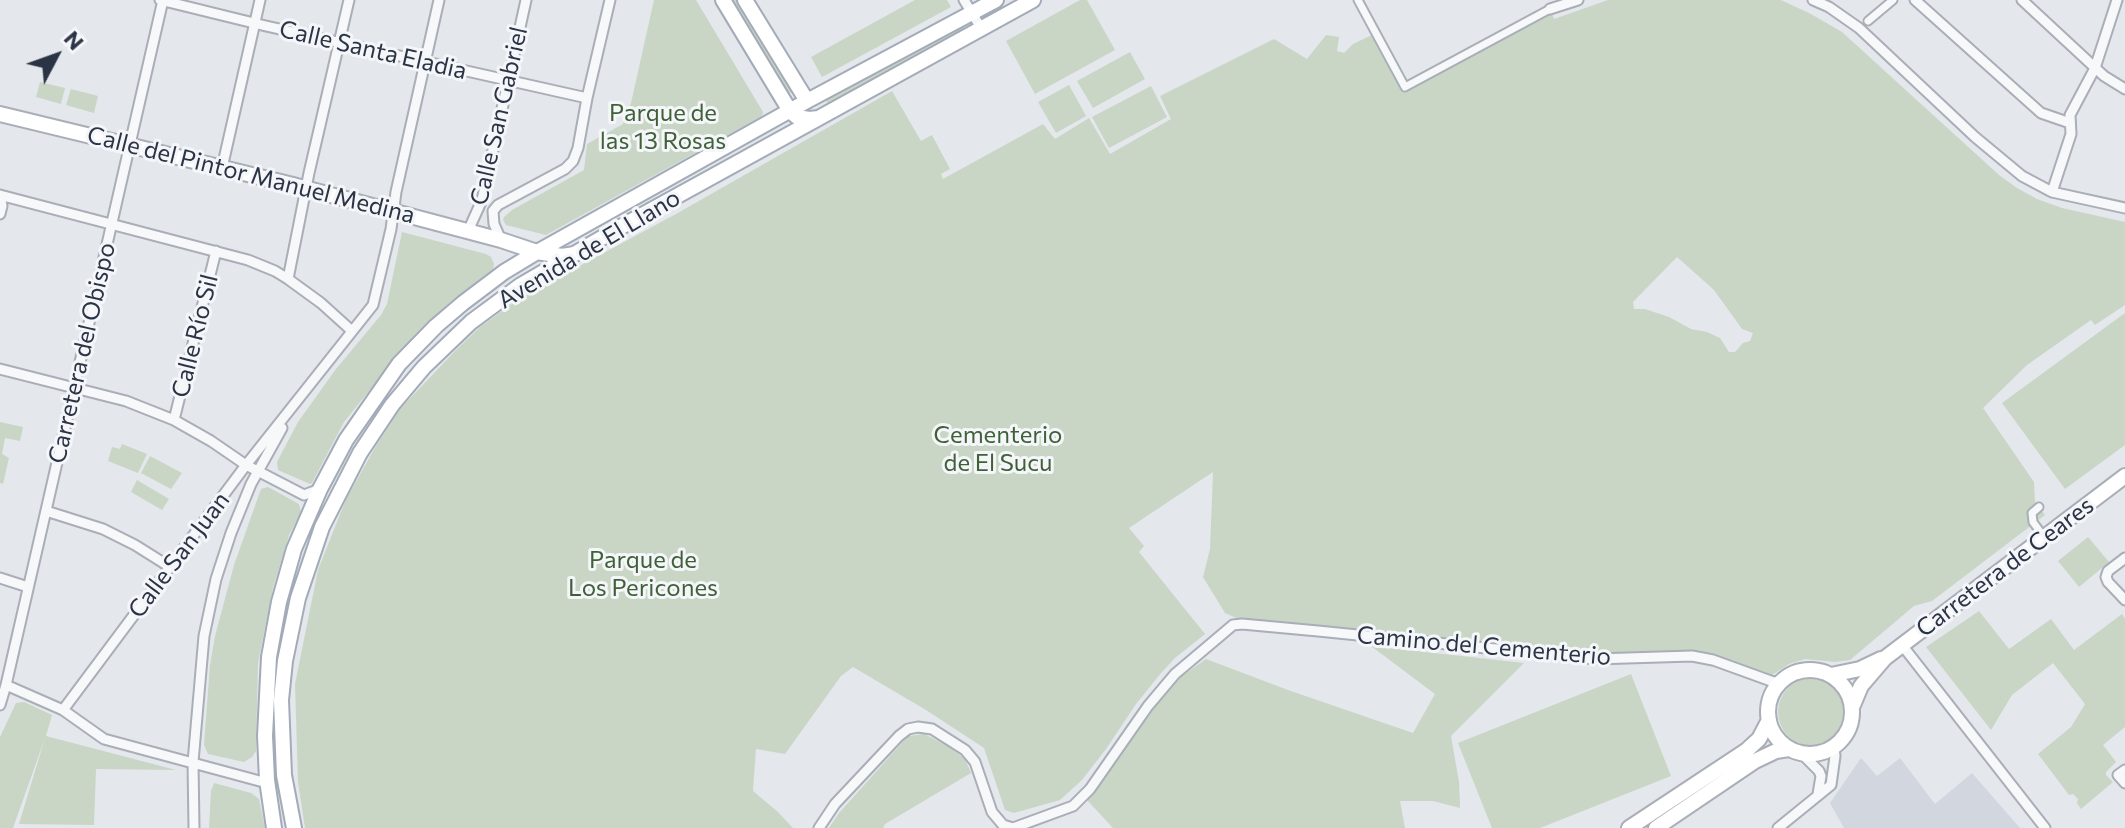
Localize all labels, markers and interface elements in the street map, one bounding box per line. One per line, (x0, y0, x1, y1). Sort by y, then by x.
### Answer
street label: Calle Santa Eladia (277, 14, 469, 86)
north arrow (16, 16, 96, 96)
street label: Calle San Gabriel (464, 24, 534, 208)
text: N (59, 25, 90, 55)
park label: Parque de las 13 Rosas (600, 99, 726, 155)
street label: Calle del Pintor Manuel Medina (84, 120, 418, 230)
street label: Avenida de El Llano (493, 183, 685, 315)
street label: Carretera del Obispo (43, 240, 121, 466)
street label: Calle Río Sil (166, 271, 224, 401)
park label: Cementerio de El Sucu (934, 421, 1062, 477)
street label: Calle San Juan (122, 486, 236, 624)
street label: Carretera de Ceares (1911, 491, 2099, 643)
park label: Parque de Los Pericones (568, 546, 718, 602)
street label: Camino del Cementerio (1356, 621, 1612, 671)

